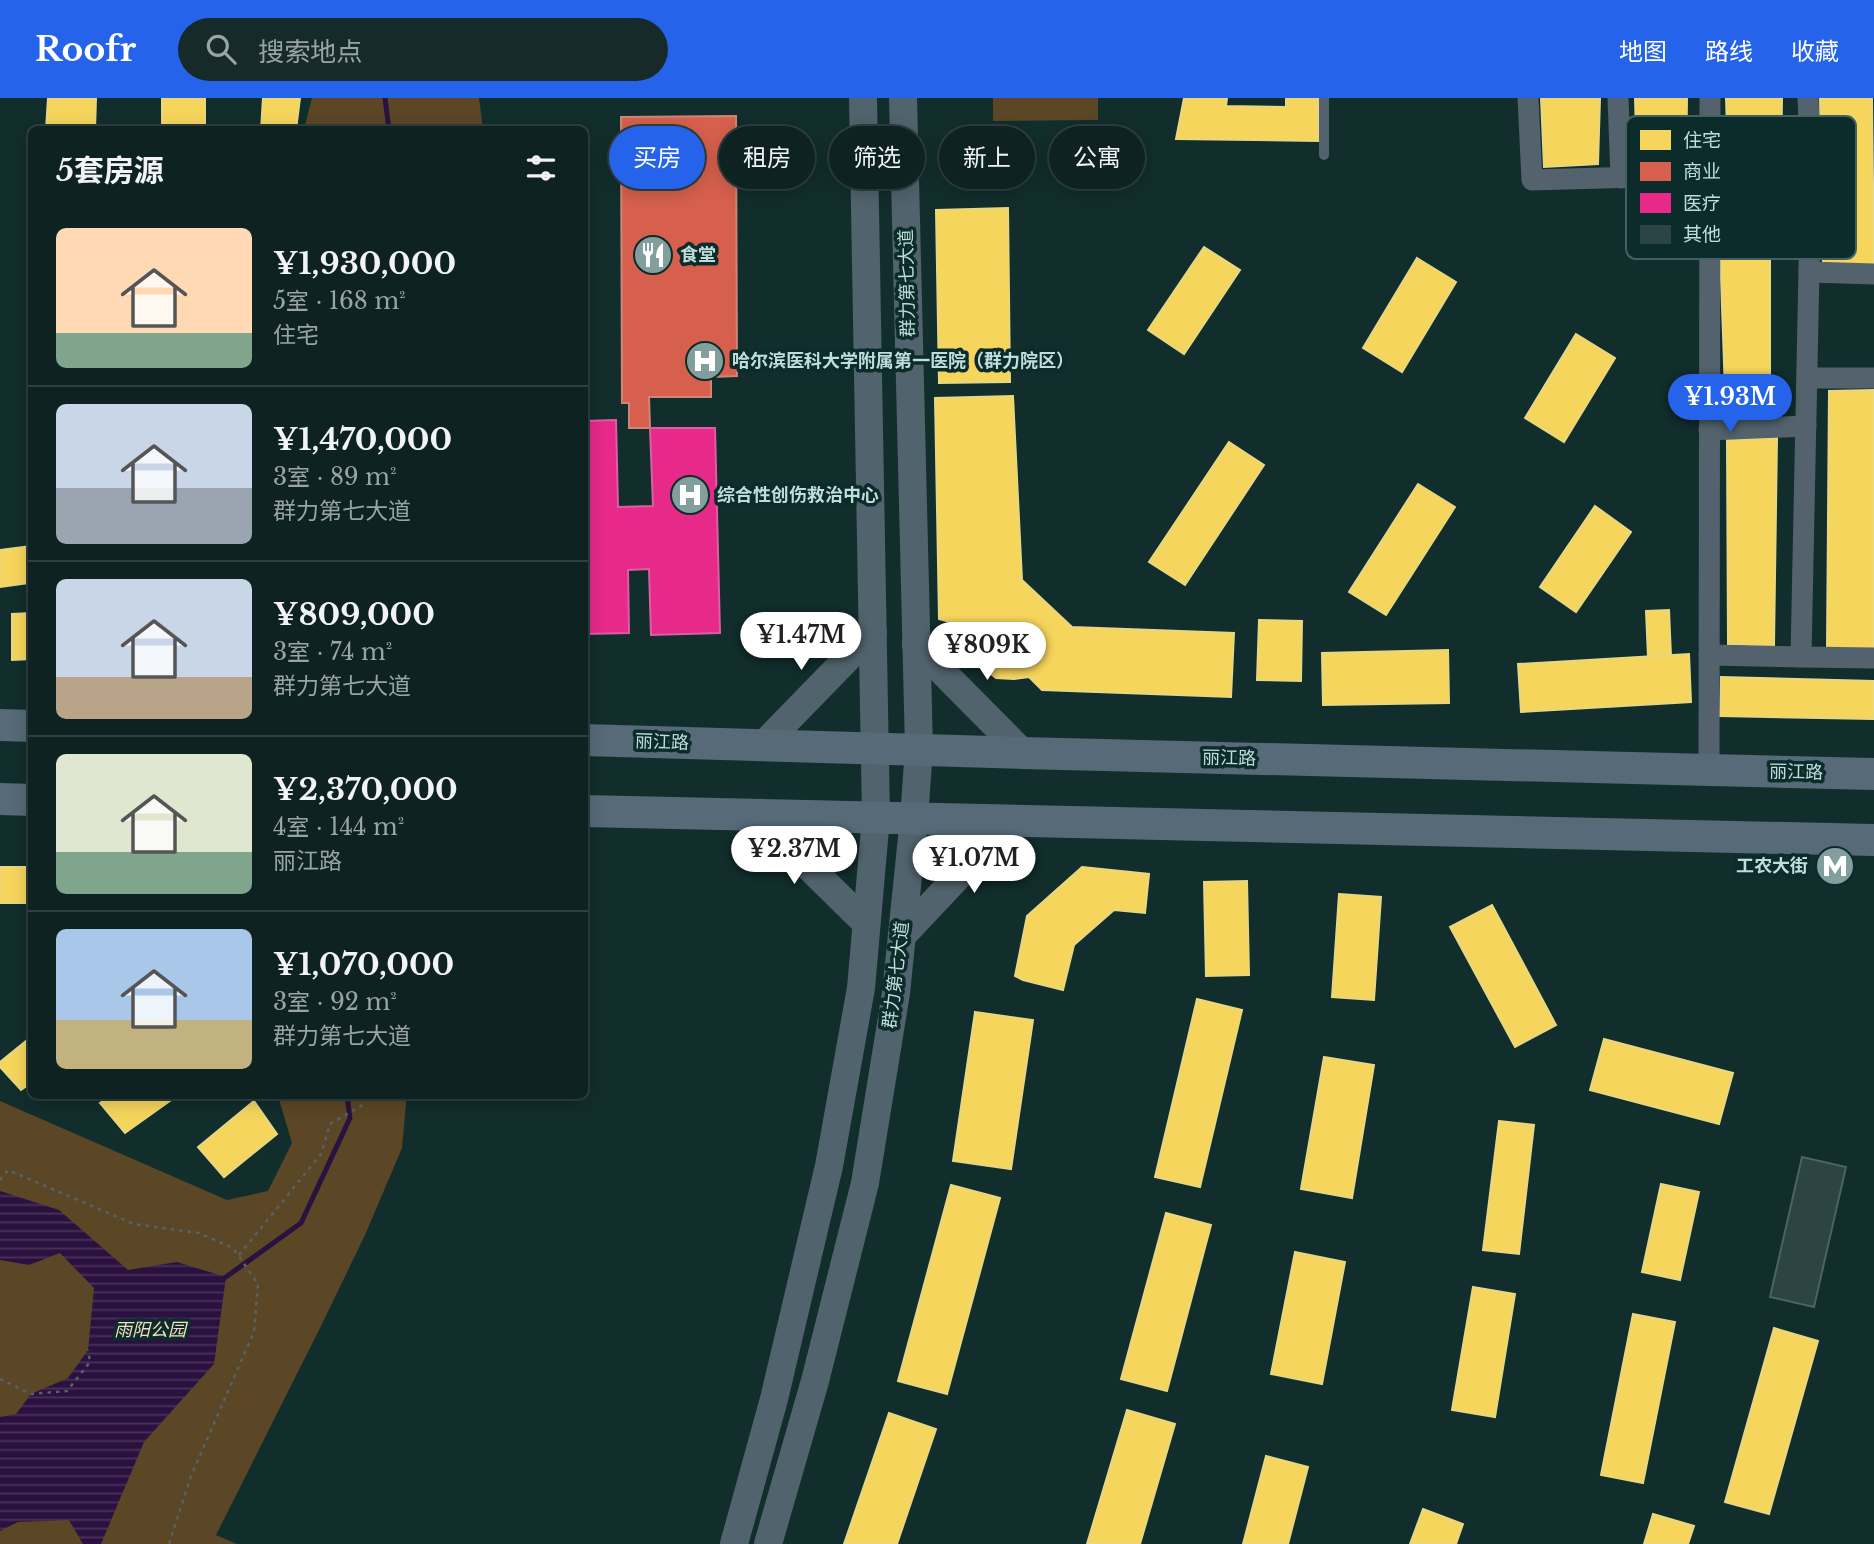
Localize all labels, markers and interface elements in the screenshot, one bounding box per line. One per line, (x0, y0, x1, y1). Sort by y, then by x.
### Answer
search box (178, 18, 668, 81)
text: Roofr (35, 29, 136, 70)
icon: search (202, 30, 240, 68)
text: 搜索地点 (258, 36, 362, 68)
text: 地图 (1619, 37, 1667, 66)
text: 路线 (1705, 37, 1753, 66)
text: 收藏 (1791, 37, 1839, 66)
legend (1626, 116, 1856, 259)
chip: 买房 (609, 126, 705, 189)
chip: 租房 (719, 126, 815, 189)
chip: 筛选 (829, 126, 925, 189)
chip: 新上 (939, 126, 1035, 189)
chip: 公寓 (1049, 126, 1145, 189)
text: 住宅 (1683, 129, 1721, 152)
icon: filters (522, 149, 560, 187)
text: 5套房源 (56, 152, 164, 189)
text: 商业 (1683, 160, 1721, 183)
text: 医疗 (1683, 192, 1721, 215)
text: 其他 (1683, 223, 1721, 246)
street label: 群力第七大道 (895, 229, 919, 337)
restaurant icon: 食堂 (632, 234, 674, 276)
place label: 食堂 (680, 244, 716, 266)
text: ¥1,930,000 (273, 245, 456, 282)
icon: home (112, 256, 196, 340)
text: 5室 · 168 m² (273, 287, 406, 315)
text: 住宅 (273, 321, 319, 349)
hospital icon: 哈尔滨医科大学附属第一医院（群力院区） (684, 340, 726, 382)
place label: 哈尔滨医科大学附属第一医院（群力院区） (732, 350, 1074, 372)
pin: ¥1.93M (1673, 374, 1787, 434)
text: ¥1.93M (1684, 383, 1776, 411)
text: ¥1,470,000 (273, 421, 452, 458)
icon: home (112, 432, 196, 516)
text: 3室 · 89 m² (273, 463, 397, 491)
hospital icon: 综合性创伤救治中心 (669, 474, 711, 516)
place label: 综合性创伤救治中心 (717, 484, 879, 506)
text: 群力第七大道 (273, 497, 411, 525)
text: ¥809,000 (273, 596, 435, 633)
icon: home (112, 607, 196, 691)
pin: ¥1.47M (744, 612, 858, 672)
text: ¥1.47M (756, 621, 846, 649)
pin: ¥809K (938, 622, 1036, 682)
text: ¥809K (944, 631, 1030, 659)
text: 3室 · 74 m² (273, 638, 392, 666)
text: 群力第七大道 (273, 672, 411, 700)
street label: 丽江路 (635, 730, 689, 754)
street label: 丽江路 (1202, 747, 1256, 769)
street label: 丽江路 (1769, 761, 1823, 783)
text: ¥2,370,000 (273, 771, 458, 808)
icon: home (112, 782, 196, 866)
text: 4室 · 144 m² (273, 813, 404, 841)
pin: ¥2.37M (737, 826, 851, 886)
text: ¥2.37M (747, 835, 841, 863)
pin: ¥1.07M (917, 836, 1031, 895)
text: ¥1.07M (929, 844, 1019, 872)
metro station icon: 工农大街 (1814, 845, 1856, 887)
text: 丽江路 (273, 847, 342, 875)
place label: 工农大街 (1736, 855, 1808, 877)
street label: 群力第七大道 (879, 920, 913, 1030)
text: ¥1,070,000 (273, 946, 454, 983)
icon: home (112, 957, 196, 1041)
text: 3室 · 92 m² (273, 988, 397, 1016)
text: 群力第七大道 (273, 1022, 411, 1050)
park label: 雨阳公园 (114, 1319, 189, 1341)

